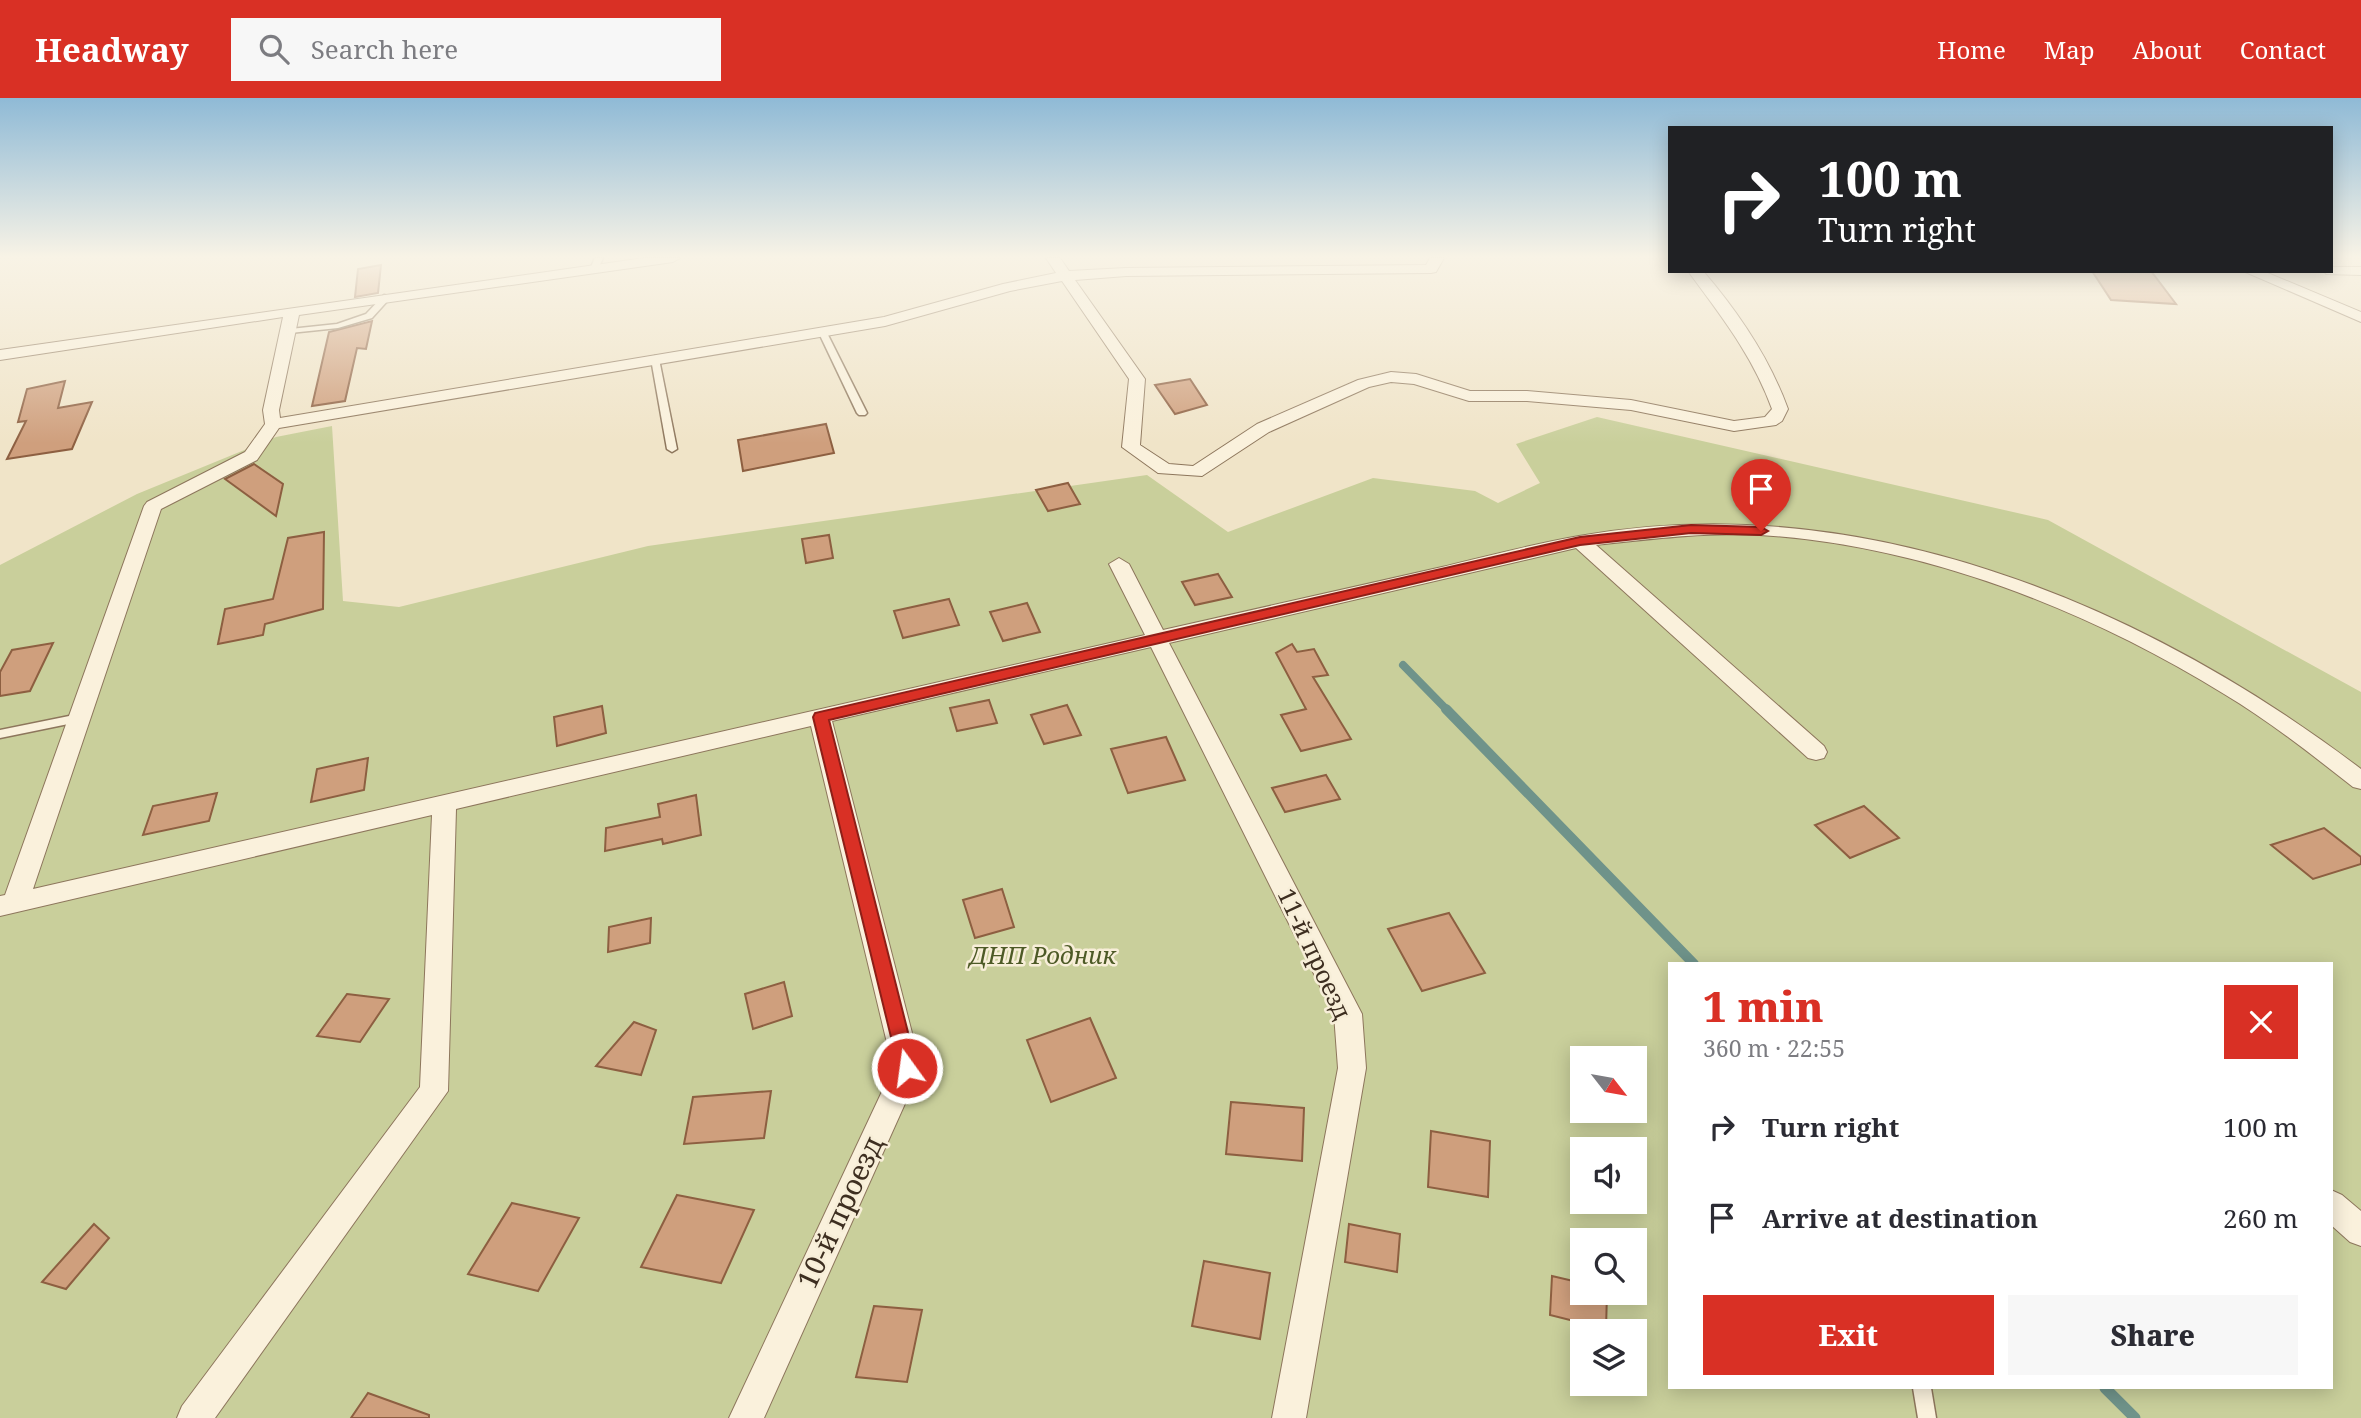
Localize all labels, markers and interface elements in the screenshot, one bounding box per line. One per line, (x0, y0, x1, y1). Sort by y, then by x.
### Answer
search box (231, 18, 721, 81)
text: Headway (35, 27, 189, 72)
icon: search (255, 30, 293, 68)
text: Search here (311, 31, 458, 67)
text: Home (1937, 33, 2006, 66)
text: Map (2044, 33, 2095, 66)
text: About (2133, 33, 2202, 66)
text: Contact (2240, 33, 2326, 66)
text: 100 m (1818, 145, 1962, 211)
icon: right (1703, 154, 1794, 245)
text: Turn right (1818, 208, 1976, 251)
pin (1731, 459, 1791, 531)
icon: arrive (1742, 470, 1780, 508)
street label: 11-й проезд (1271, 883, 1360, 1024)
park label: ДНП Родник (967, 938, 1117, 971)
text: 1 min (1703, 977, 1824, 1034)
button: close (2224, 985, 2298, 1059)
position arrow (870, 1031, 944, 1105)
text: 360 m · 22:55 (1703, 1032, 1845, 1064)
north arrow (1570, 1046, 1647, 1124)
map controls (1570, 1046, 1647, 1396)
icon: right (1703, 1108, 1741, 1146)
text: Turn right (1762, 1109, 1899, 1145)
text: 100 m (2223, 1109, 2298, 1145)
street label: 10-й проезд (787, 1129, 891, 1294)
button: sound (1570, 1137, 1647, 1214)
icon: arrive (1703, 1199, 1741, 1237)
text: Arrive at destination (1762, 1200, 2038, 1236)
text: 260 m (2223, 1200, 2298, 1236)
button: search (1570, 1228, 1647, 1305)
button: Exit (1703, 1295, 1994, 1375)
button: Share (2008, 1295, 2298, 1375)
button: layers (1570, 1319, 1647, 1396)

